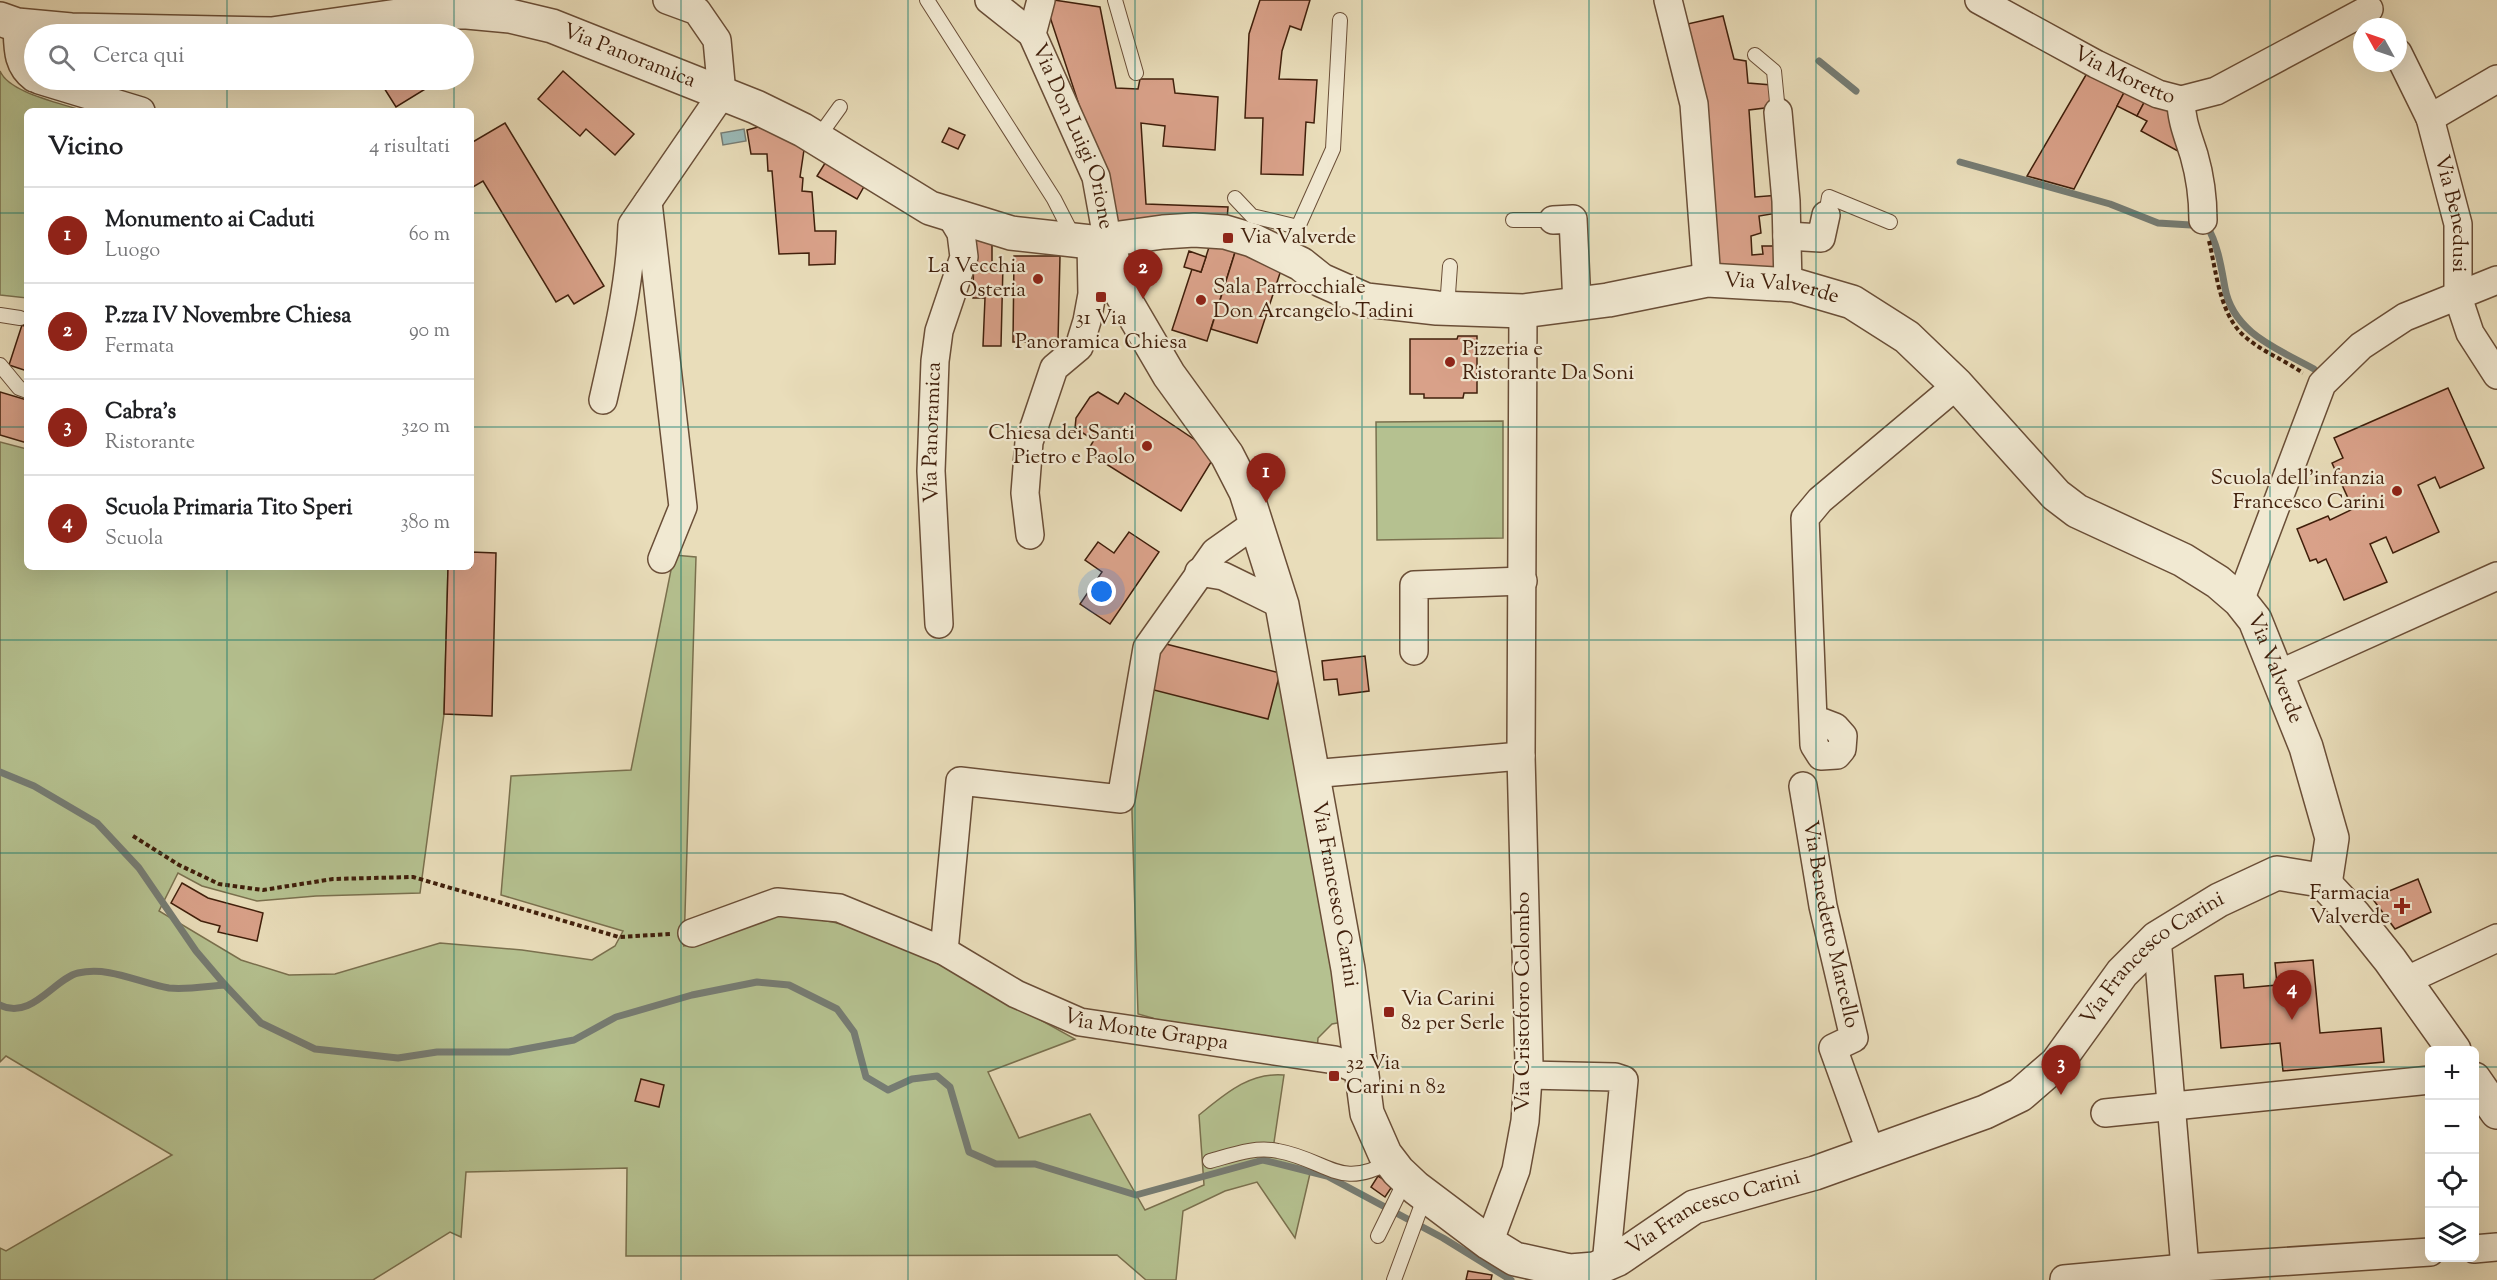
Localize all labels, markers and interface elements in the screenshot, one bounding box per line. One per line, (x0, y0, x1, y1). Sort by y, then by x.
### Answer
street label: Via Panoramica (558, 17, 700, 97)
north arrow (2353, 18, 2407, 72)
search box (24, 24, 474, 90)
street label: Via Don Luigi Orione (1023, 39, 1120, 232)
street label: Via Moretto (2068, 39, 2178, 113)
icon: search (45, 41, 78, 74)
text: Cerca qui (93, 41, 184, 73)
text: Vicino (48, 129, 123, 166)
text: 4 risultati (369, 133, 450, 162)
street label: Via Benedusi (2425, 152, 2473, 272)
text: Monumento ai Caduti (105, 205, 315, 237)
text: 1 (64, 221, 71, 250)
text: 60 m (409, 221, 450, 250)
place label: Via Valverde (1240, 223, 1356, 253)
marker: Via Valverde (1221, 231, 1235, 245)
text: Luogo (105, 237, 160, 266)
pin: 2 (1124, 250, 1162, 299)
place label: La Vecchia Osteria (928, 252, 1026, 306)
street label: Via Valverde (1723, 266, 1842, 312)
marker: La Vecchia Osteria (1031, 272, 1045, 286)
place label: Sala Parrocchiale Don Arcangelo Tadini (1213, 273, 1414, 327)
marker: 31 Via Panoramica Chiesa (1094, 290, 1108, 304)
marker: Sala Parrocchiale Don Arcangelo Tadini (1194, 293, 1208, 307)
text: P.zza IV Novembre Chiesa (105, 301, 351, 333)
place label: 31 Via Panoramica Chiesa (1015, 304, 1187, 358)
text: 2 (63, 317, 72, 346)
text: 90 m (409, 317, 450, 346)
text: Fermata (105, 333, 174, 362)
place label: Pizzeria e Ristorante Da Soni (1462, 335, 1634, 389)
marker: Pizzeria e Ristorante Da Soni (1443, 355, 1457, 369)
street label: Via Panoramica (916, 361, 950, 503)
text: Cabra's (105, 397, 176, 429)
text: 3 (63, 413, 72, 442)
text: 320 m (401, 413, 450, 442)
place label: Chiesa dei Santi Pietro e Paolo (988, 419, 1135, 473)
text: Ristorante (105, 429, 195, 458)
marker: Chiesa dei Santi Pietro e Paolo (1140, 439, 1154, 453)
pin: 1 (1246, 454, 1286, 503)
place label: Scuola dell'infanzia Francesco Carini (2210, 464, 2385, 518)
marker: Scuola dell'infanzia Francesco Carini (2390, 484, 2404, 498)
text: Scuola Primaria Tito Speri (105, 493, 352, 525)
text: 4 (62, 509, 73, 538)
text: 380 m (401, 509, 450, 538)
text: Scuola (105, 525, 163, 554)
your location (1087, 577, 1116, 606)
street label: Via Valverde (2239, 609, 2310, 728)
street label: Via Francesco Carini (1303, 799, 1365, 989)
street label: Via Benedetto Marcello (1794, 818, 1866, 1031)
place label: Farmacia Valverde (2309, 879, 2390, 933)
street label: Via Francesco Carini (2074, 885, 2229, 1032)
street label: Via Cristoforo Colombo (1509, 892, 1539, 1112)
marker: Farmacia Valverde (2395, 899, 2409, 913)
pin: 4 (2272, 970, 2312, 1020)
place label: Via Carini 82 per Serle (1401, 985, 1505, 1039)
street label: Via Monte Grappa (1058, 1001, 1231, 1059)
marker: Via Carini 82 per Serle (1382, 1005, 1396, 1019)
pin: 3 (2042, 1046, 2080, 1095)
map controls (2425, 1046, 2479, 1262)
button: + (2425, 1046, 2479, 1100)
place label: 32 Via Carini n 82 (1346, 1049, 1446, 1103)
marker: 32 Via Carini n 82 (1327, 1069, 1341, 1083)
button: − (2425, 1100, 2479, 1154)
button: locate (2425, 1154, 2479, 1208)
street label: Via Francesco Carini (1621, 1163, 1804, 1264)
button: layers (2425, 1208, 2479, 1262)

